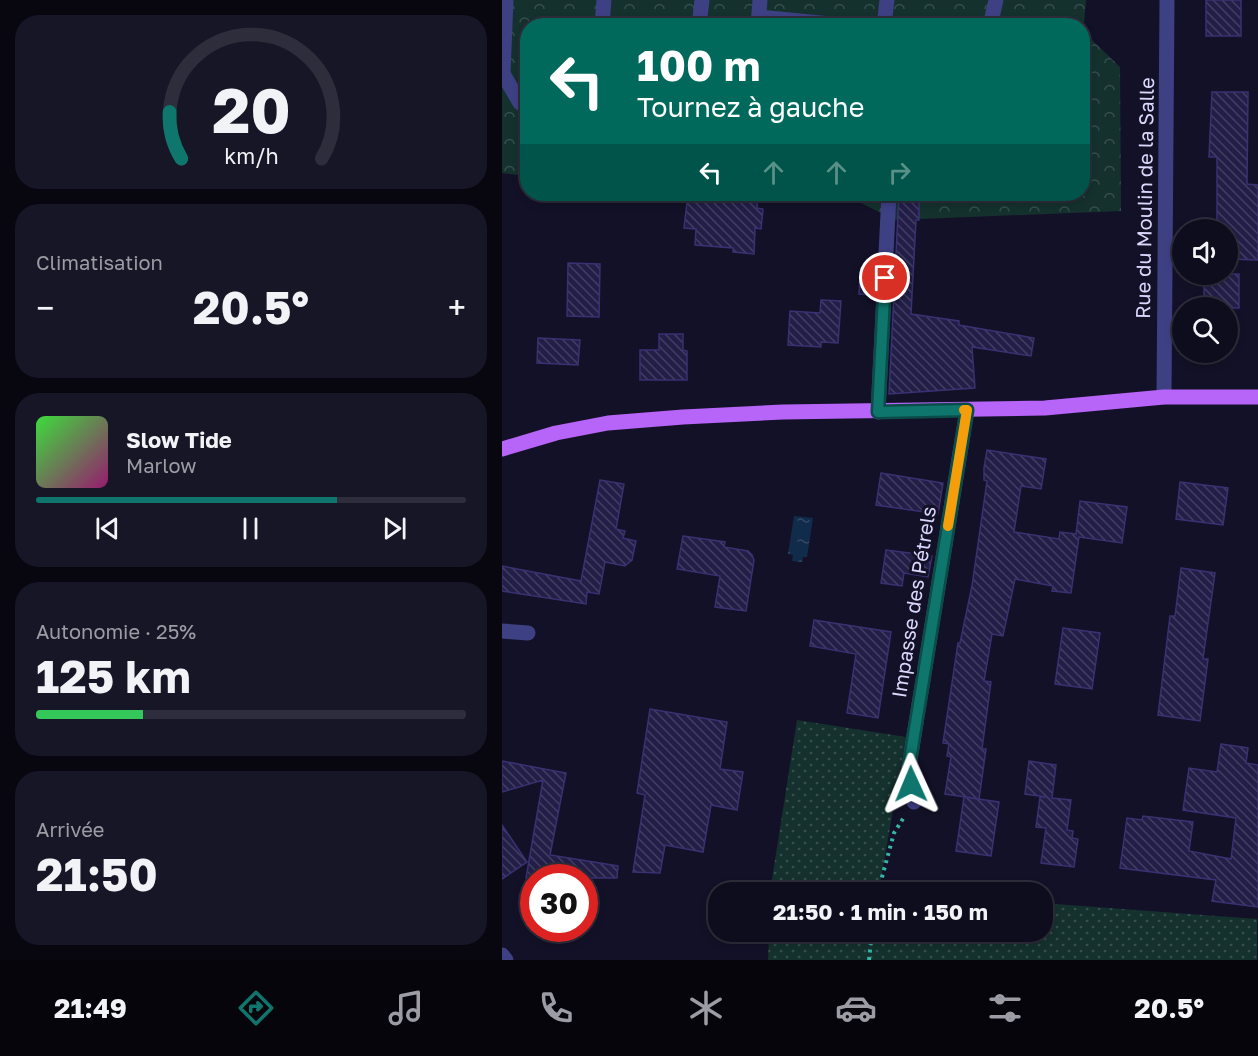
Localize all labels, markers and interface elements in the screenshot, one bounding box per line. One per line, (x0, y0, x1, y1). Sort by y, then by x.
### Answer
text: 100 m (637, 40, 760, 90)
icon: left (538, 42, 616, 120)
text: 20 (212, 72, 290, 147)
street label: Rue du Moulin de la Salle (1130, 77, 1158, 319)
text: Tournez à gauche (637, 91, 864, 123)
text: km/h (224, 143, 278, 169)
icon: left (694, 156, 727, 189)
icon: ahead (757, 156, 790, 189)
icon: ahead (820, 156, 853, 189)
icon: right (883, 156, 916, 189)
map controls (1172, 219, 1238, 363)
button: sound (1172, 219, 1238, 285)
text: Climatisation (36, 250, 163, 274)
pin (859, 252, 910, 303)
icon: arrive (868, 261, 901, 294)
text: 20.5° (193, 280, 309, 334)
text: − (36, 288, 54, 327)
text: + (448, 288, 466, 327)
button: search (1172, 297, 1238, 363)
text: Slow Tide (126, 426, 232, 453)
text: Marlow (126, 453, 197, 477)
street label: Impasse des Pétrels (886, 504, 940, 699)
icon: previous (91, 512, 124, 545)
icon: pause (234, 512, 267, 545)
icon: next (378, 512, 411, 545)
text: Autonomie · 25% (36, 619, 196, 643)
text: 125 km (36, 649, 191, 703)
position arrow (879, 752, 943, 816)
text: Arrivée (36, 817, 104, 841)
text: 21:50 (36, 847, 158, 901)
speed limit sign: 30 (520, 864, 598, 942)
text: 21:50 · 1 min · 150 m (773, 898, 988, 925)
icon: directions (235, 987, 277, 1029)
icon: music (385, 987, 427, 1029)
icon: phone (535, 987, 577, 1029)
icon: climate (685, 987, 727, 1029)
icon: car (835, 987, 877, 1029)
icon: filters (984, 987, 1026, 1029)
text: 21:49 (54, 992, 127, 1024)
text: 20.5° (1134, 992, 1204, 1024)

